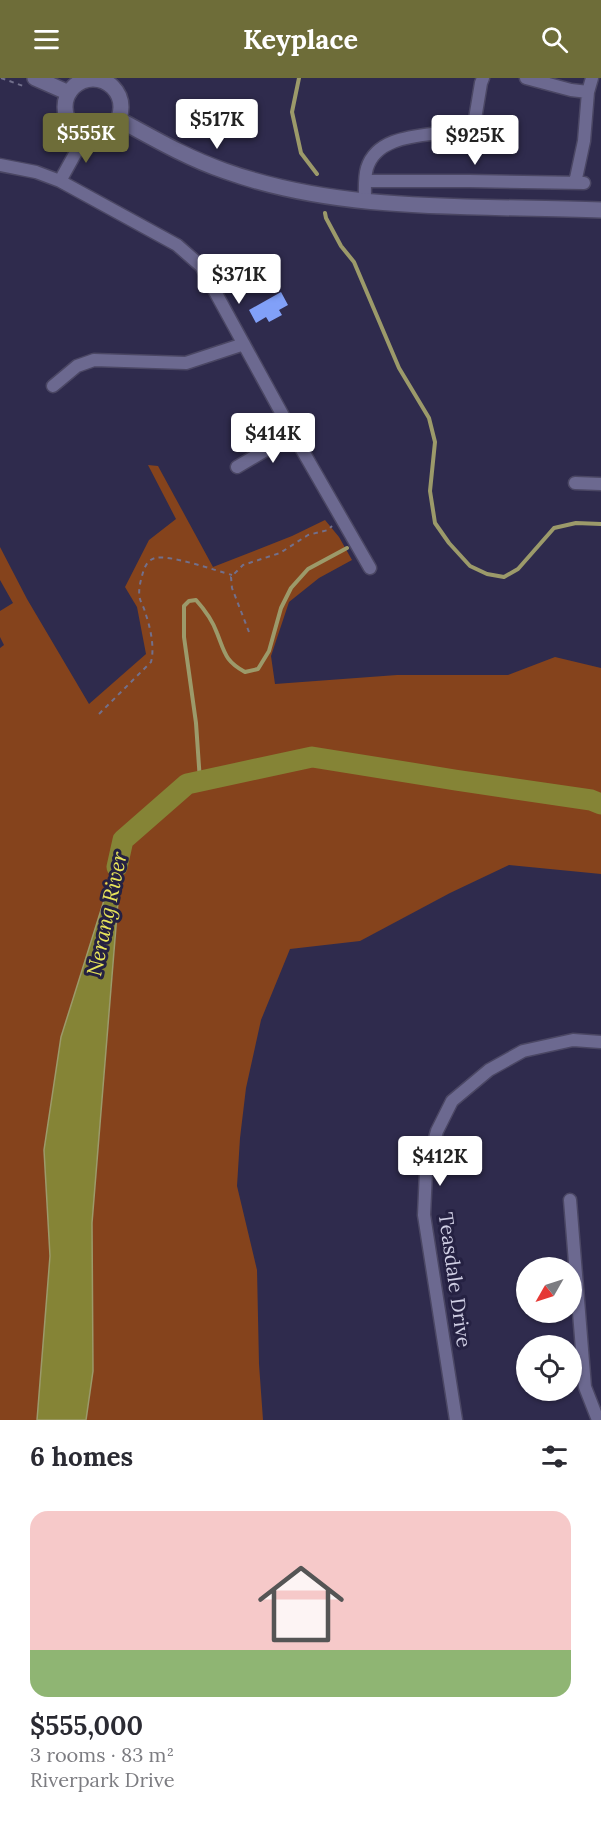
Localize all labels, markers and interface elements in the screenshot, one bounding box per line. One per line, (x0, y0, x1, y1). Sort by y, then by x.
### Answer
text: Keyplace (243, 22, 358, 56)
icon: menu (30, 23, 63, 56)
icon: search (538, 23, 571, 56)
pin: $517K (175, 99, 259, 150)
text: $517K (190, 106, 244, 131)
pin: $555K (44, 113, 128, 164)
pin: $925K (433, 115, 517, 166)
text: $555K (57, 120, 115, 145)
text: $925K (446, 122, 504, 147)
pin: $371K (197, 254, 281, 305)
text: $371K (212, 261, 266, 286)
pin: $414K (231, 413, 315, 464)
text: $414K (245, 420, 301, 445)
water label: Nerang River (80, 849, 133, 978)
pin: $412K (398, 1136, 482, 1187)
text: $412K (412, 1143, 468, 1168)
street label: Teasdale Drive (434, 1211, 477, 1349)
north arrow (516, 1257, 582, 1323)
map controls (516, 1257, 582, 1401)
button: locate (516, 1335, 582, 1401)
text: 6 homes (30, 1440, 133, 1473)
icon: filters (538, 1440, 571, 1473)
icon: home (247, 1550, 355, 1658)
text: $555,000 (30, 1709, 143, 1742)
text: 3 rooms · 83 m² (30, 1742, 174, 1767)
text: Riverpark Drive (30, 1767, 175, 1792)

